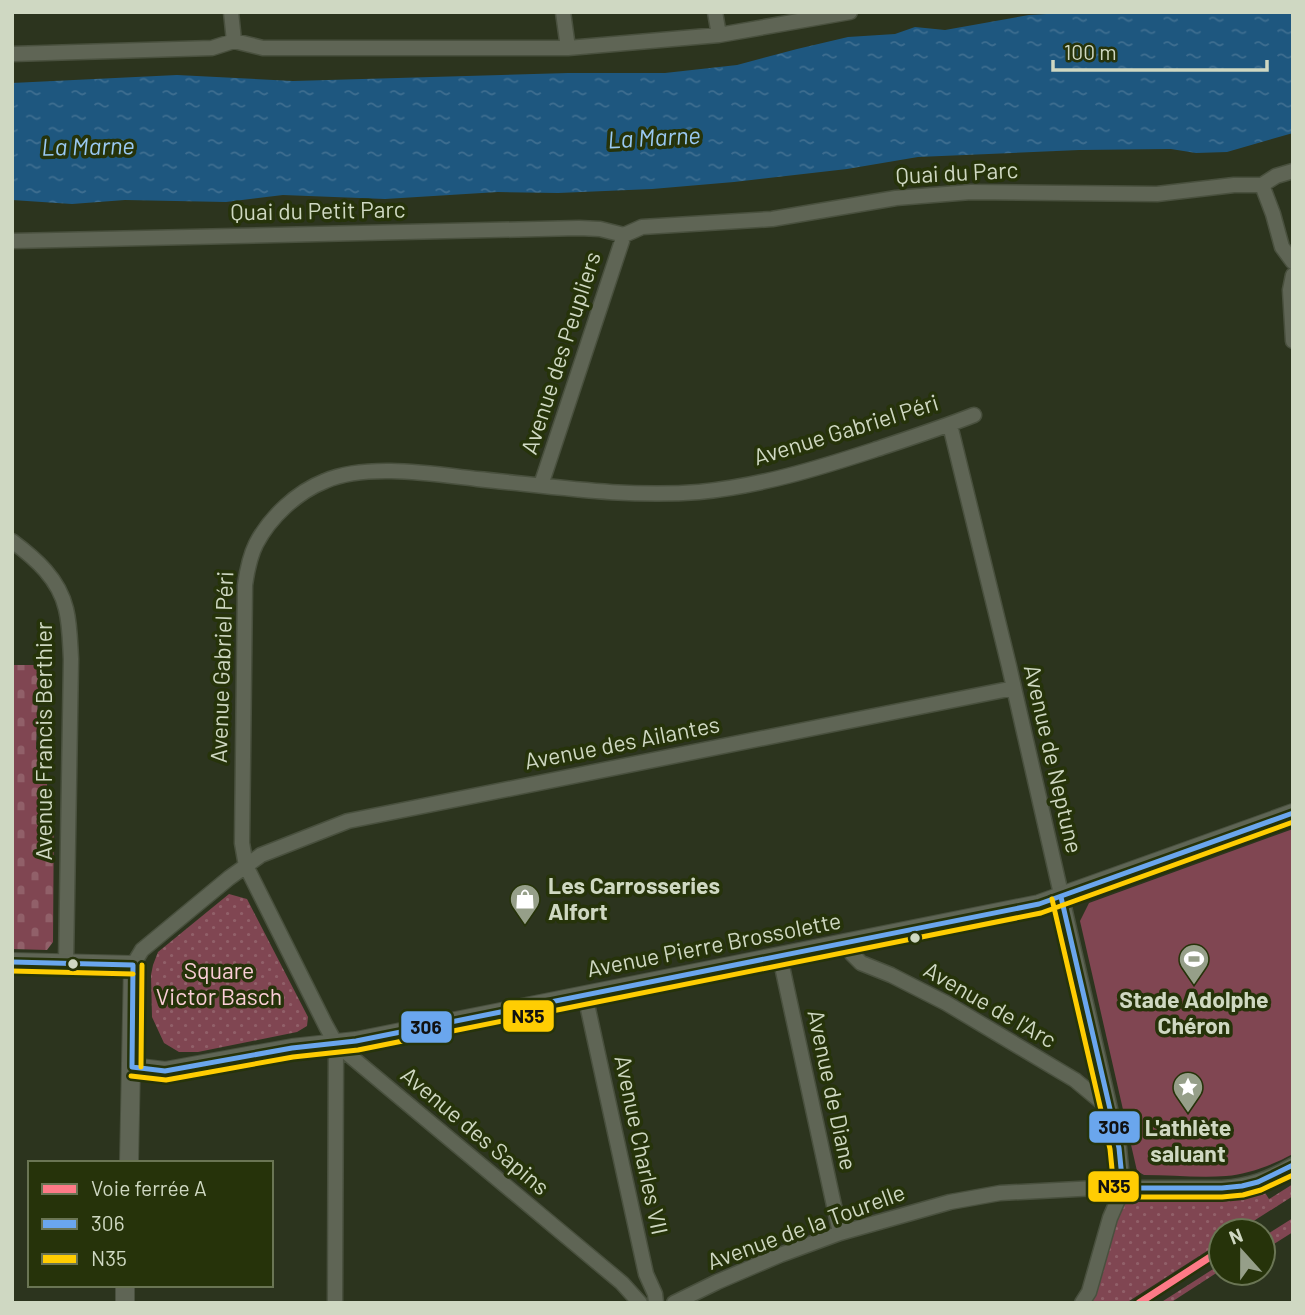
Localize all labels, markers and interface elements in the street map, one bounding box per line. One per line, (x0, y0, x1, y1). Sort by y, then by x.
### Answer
scale bar (1053, 28, 1266, 72)
text: 100 m (1064, 39, 1117, 64)
water label: La Marne (607, 120, 701, 153)
water label: La Marne (41, 130, 135, 161)
street label: Quai du Parc (895, 155, 1019, 189)
street label: Quai du Petit Parc (230, 194, 406, 226)
street label: Avenue des Peupliers (514, 248, 606, 457)
street label: Avenue Gabriel Péri (750, 388, 942, 471)
street label: Avenue Gabriel Péri (204, 571, 238, 763)
street label: Avenue Francis Berthier (29, 621, 57, 860)
street label: Avenue de Neptune (1019, 662, 1089, 856)
street label: Avenue des Ailantes (522, 709, 722, 775)
place label: Les Carrosseries Alfort (548, 871, 720, 925)
shop icon: Les Carrosseries Alfort (508, 882, 542, 926)
street label: Avenue Pierre Brossolette (584, 906, 843, 982)
unlabelled marker (908, 931, 922, 945)
sports icon: Stade Adolphe Chéron (1177, 942, 1211, 986)
street label: Avenue de l'Arc (919, 955, 1062, 1053)
park label: Square Victor Basch (156, 956, 282, 1010)
unlabelled marker (66, 957, 80, 971)
place label: Stade Adolphe Chéron (1119, 985, 1269, 1039)
line badge: N35 (502, 999, 555, 1033)
text: N35 (511, 1004, 545, 1027)
street label: Avenue de Diane (802, 1007, 864, 1173)
line badge: 306 (400, 1010, 453, 1044)
text: 306 (410, 1015, 442, 1038)
street label: Avenue Charles VII (609, 1053, 675, 1237)
street label: Avenue des Sapins (396, 1060, 556, 1200)
place icon: L'athlète saluant (1171, 1070, 1205, 1114)
line badge: 306 (1088, 1110, 1141, 1144)
place label: L'athlète saluant (1145, 1113, 1231, 1167)
text: 306 (1098, 1115, 1130, 1138)
legend (28, 1161, 273, 1287)
line badge: N35 (1087, 1170, 1140, 1203)
text: N35 (1097, 1174, 1131, 1197)
text: Voie ferrée A (91, 1175, 207, 1200)
street label: Avenue de la Tourelle (703, 1177, 908, 1275)
text: 306 (91, 1210, 125, 1235)
north arrow (1207, 1217, 1277, 1287)
text: N (1226, 1223, 1246, 1249)
text: N35 (91, 1245, 127, 1270)

